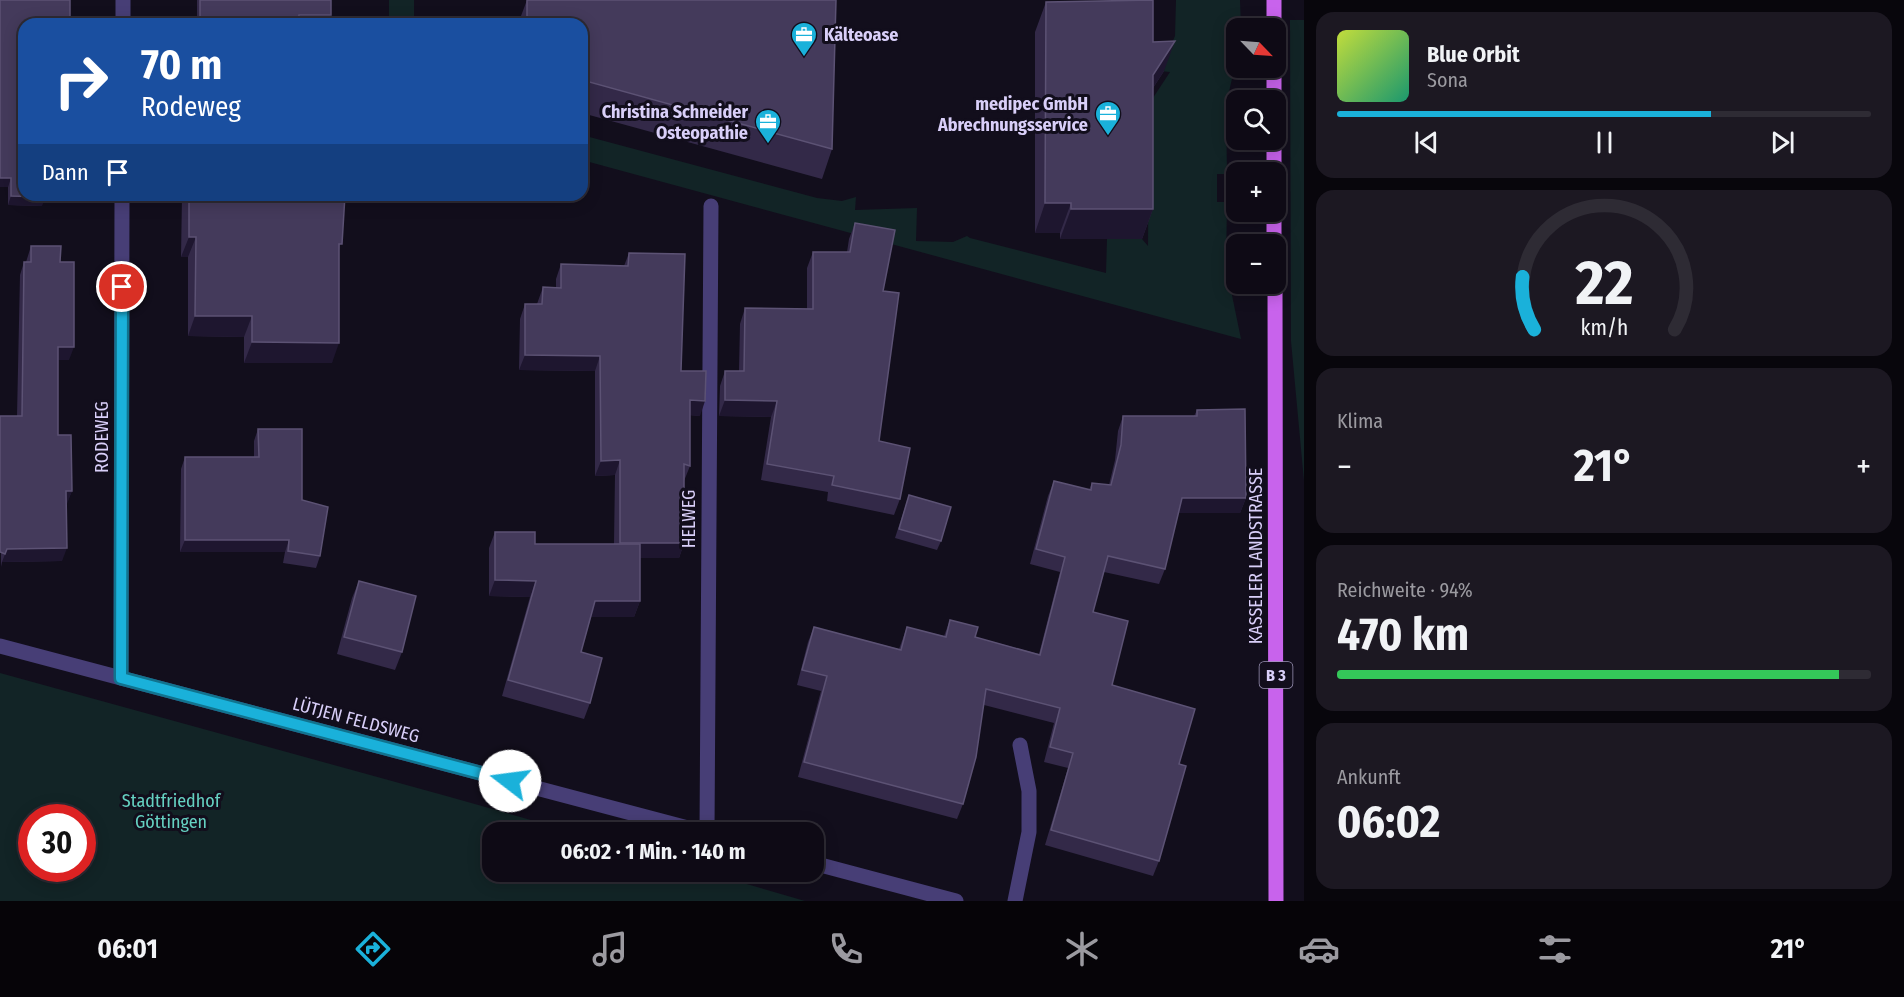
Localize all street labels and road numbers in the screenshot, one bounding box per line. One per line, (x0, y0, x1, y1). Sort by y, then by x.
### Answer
street label: RODEWEG (91, 401, 113, 473)
street label: KASSELER LANDSTRASSE (1245, 468, 1267, 644)
street label: HELWEG (678, 490, 700, 548)
road number: B 3 (1260, 662, 1292, 688)
street label: LÜTJEN FELDSWEG (290, 693, 422, 747)

